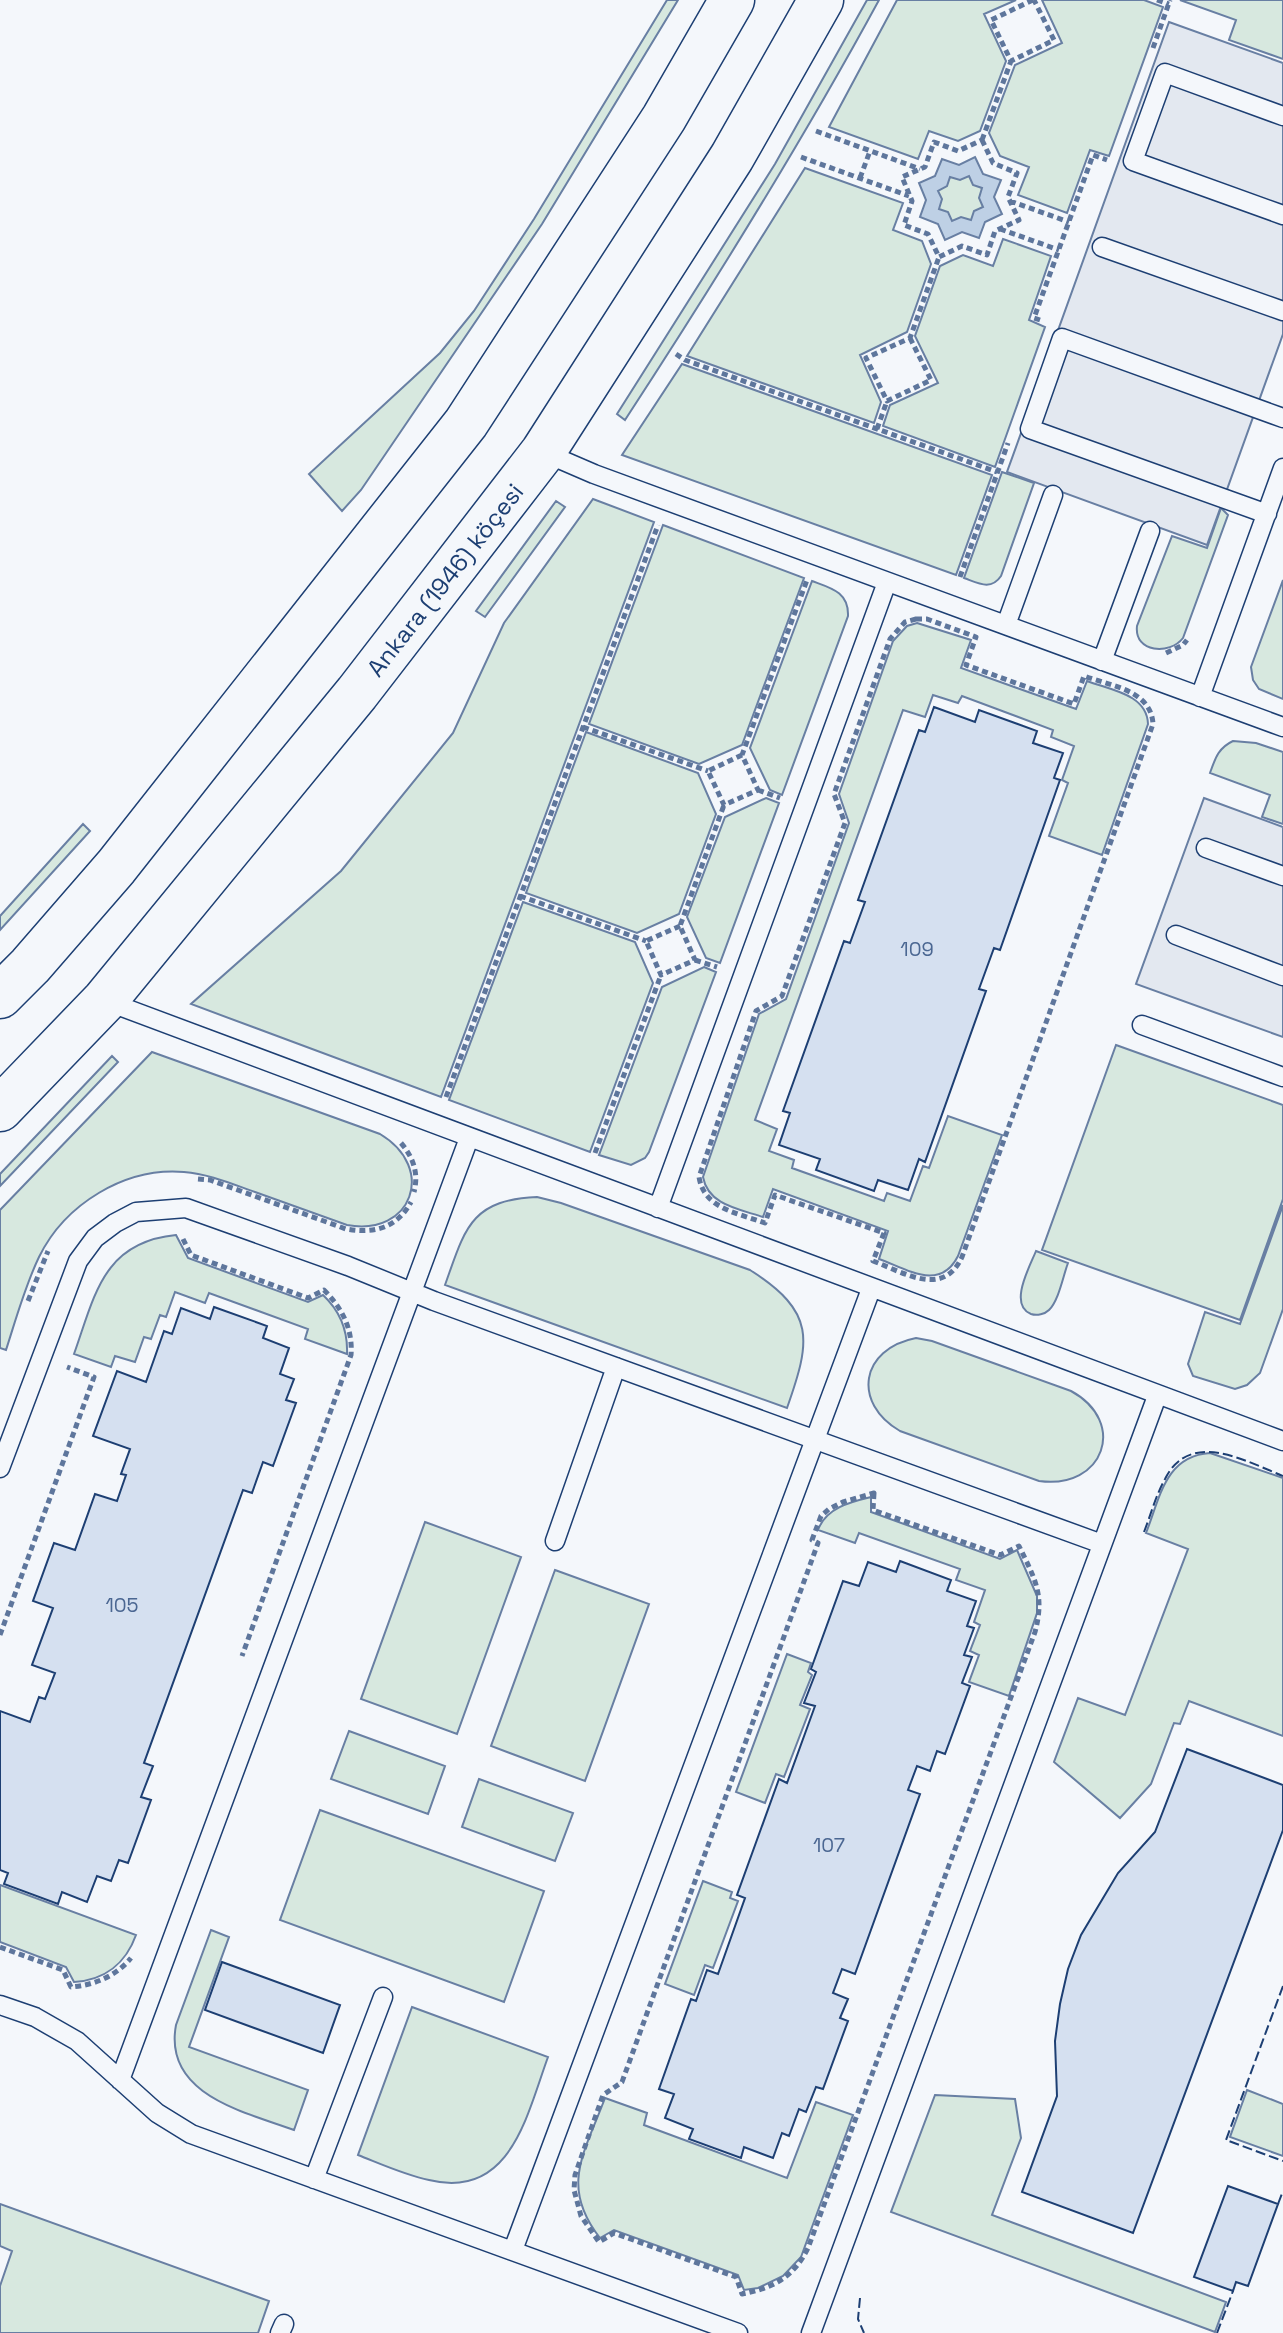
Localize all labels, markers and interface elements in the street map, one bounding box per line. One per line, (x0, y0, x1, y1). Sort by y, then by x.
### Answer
street label: Ankara (1946) köçesi (360, 477, 530, 683)
house number: 109 (900, 936, 934, 962)
house number: 105 (105, 1592, 139, 1618)
house number: 107 (813, 1832, 845, 1858)

